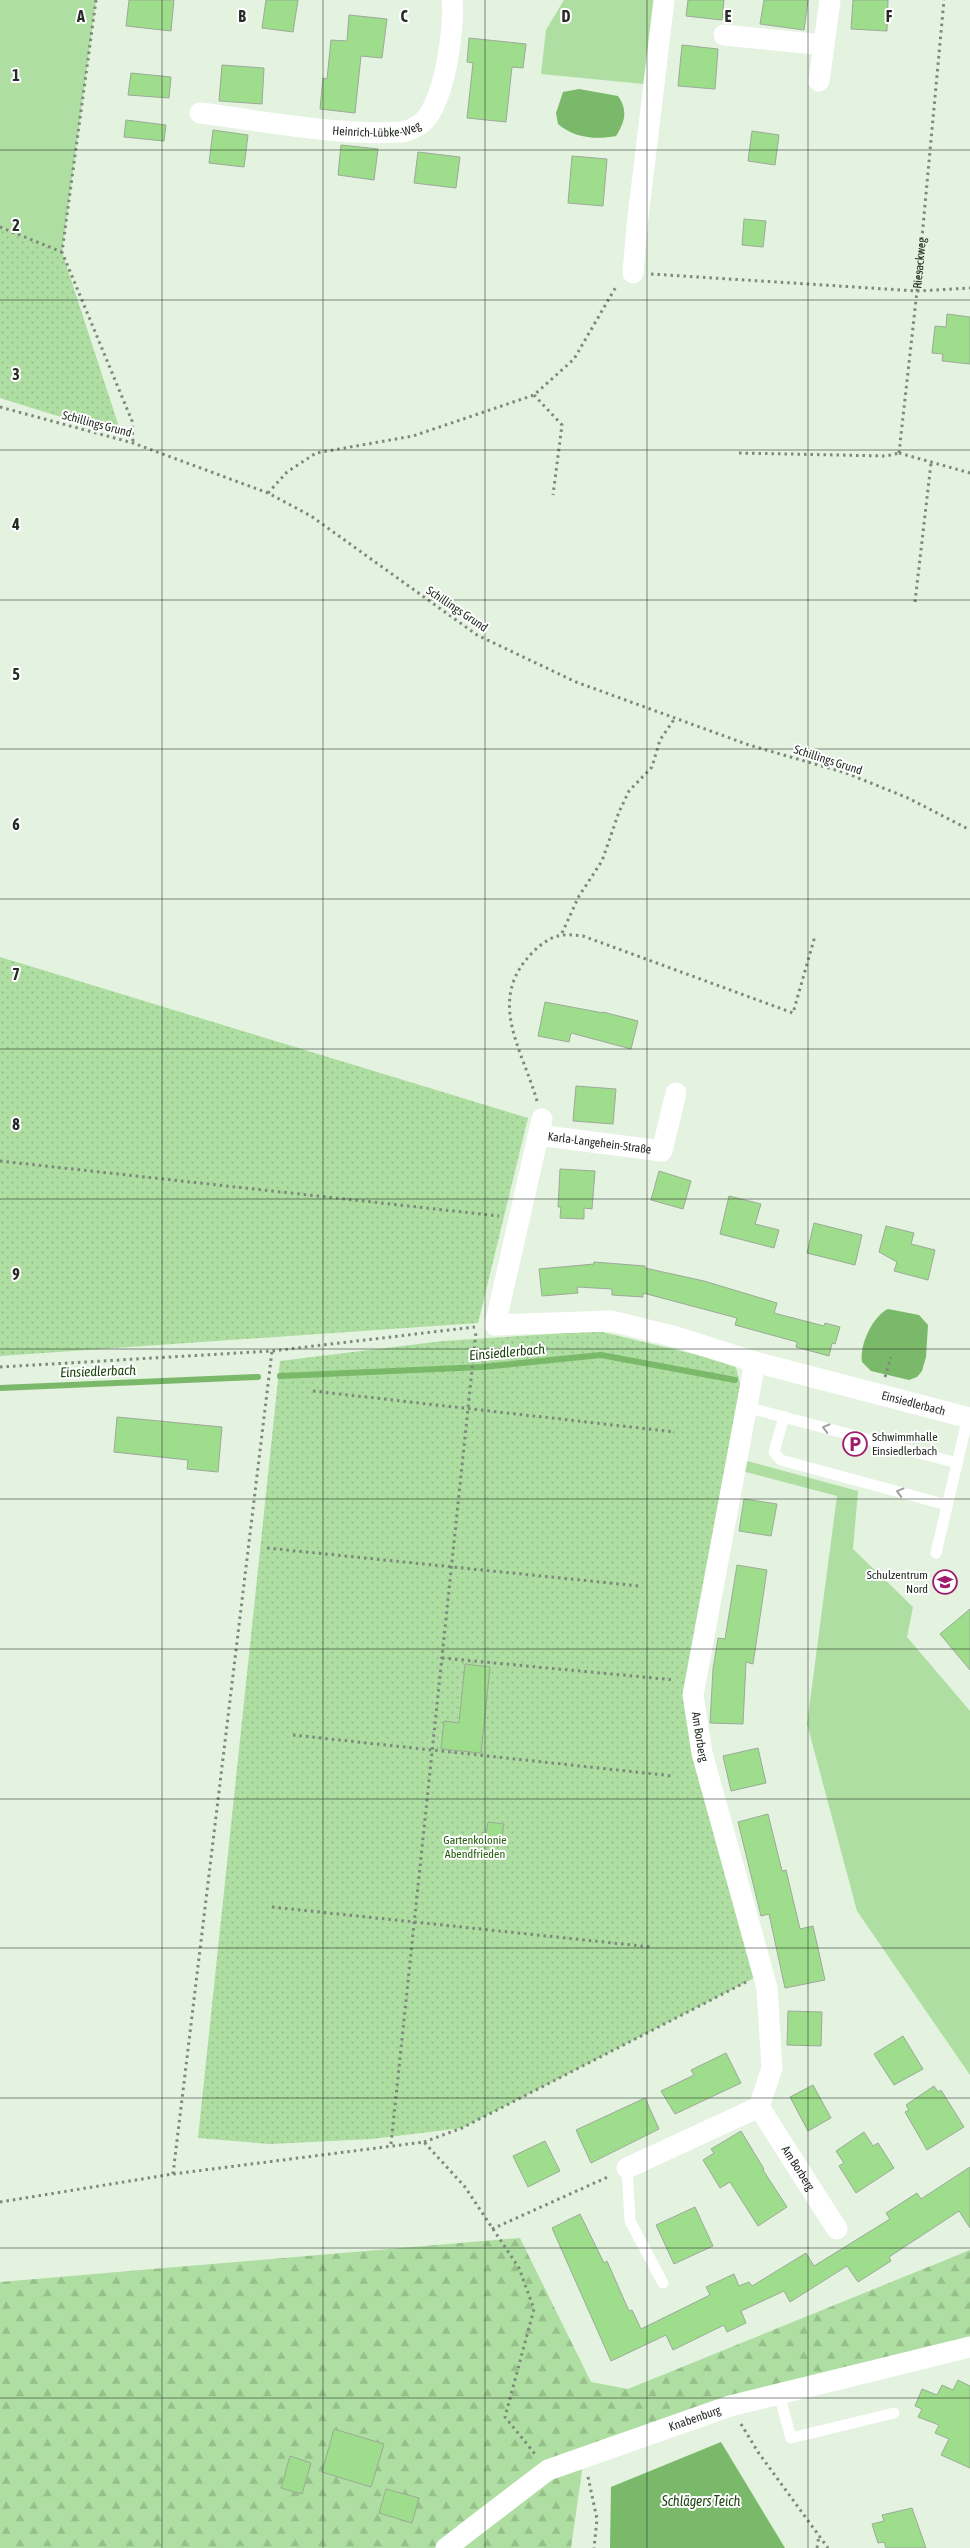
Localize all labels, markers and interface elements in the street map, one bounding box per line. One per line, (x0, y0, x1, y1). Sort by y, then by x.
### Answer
text: A (76, 7, 85, 25)
text: B (238, 7, 246, 25)
text: C (400, 7, 408, 25)
text: D (562, 7, 571, 25)
text: E (725, 7, 732, 25)
text: F (886, 7, 893, 25)
text: 1 (12, 66, 20, 84)
street label: Heinrich-Lübke-Weg (332, 118, 424, 140)
text: 2 (12, 216, 20, 234)
street label: Riesackweg (910, 236, 929, 289)
text: 3 (12, 365, 20, 383)
street label: Schillings Grund (61, 408, 133, 440)
text: 4 (11, 515, 20, 533)
street label: Schillings Grund (424, 583, 490, 635)
text: 5 (12, 665, 20, 683)
street label: Schillings Grund (792, 742, 864, 778)
text: 6 (12, 815, 20, 833)
text: 7 (12, 965, 20, 983)
text: 8 (12, 1115, 20, 1133)
street label: Karla-Langehein-Straße (547, 1129, 652, 1157)
text: 9 (12, 1265, 20, 1283)
water label: Einsiedlerbach (468, 1341, 546, 1363)
water label: Einsiedlerbach (60, 1362, 136, 1380)
street label: Einsiedlerbach (880, 1388, 947, 1418)
one-way arrow (821, 1423, 830, 1434)
place label: Schwimmhalle Einsiedlerbach (872, 1430, 938, 1458)
parking icon: Schwimmhalle Einsiedlerbach (842, 1431, 868, 1457)
one-way arrow (897, 1488, 905, 1498)
place label: Schulzentrum Nord (867, 1568, 928, 1596)
school or university icon: Schulzentrum Nord (932, 1569, 958, 1595)
street label: Am Borberg (689, 1711, 711, 1764)
park label: Gartenkolonie Abendfrieden (443, 1833, 507, 1861)
street label: Am Borberg (779, 2143, 818, 2194)
street label: Knabenburg (667, 2403, 723, 2434)
water label: Schlägers Teich (661, 2493, 740, 2509)

